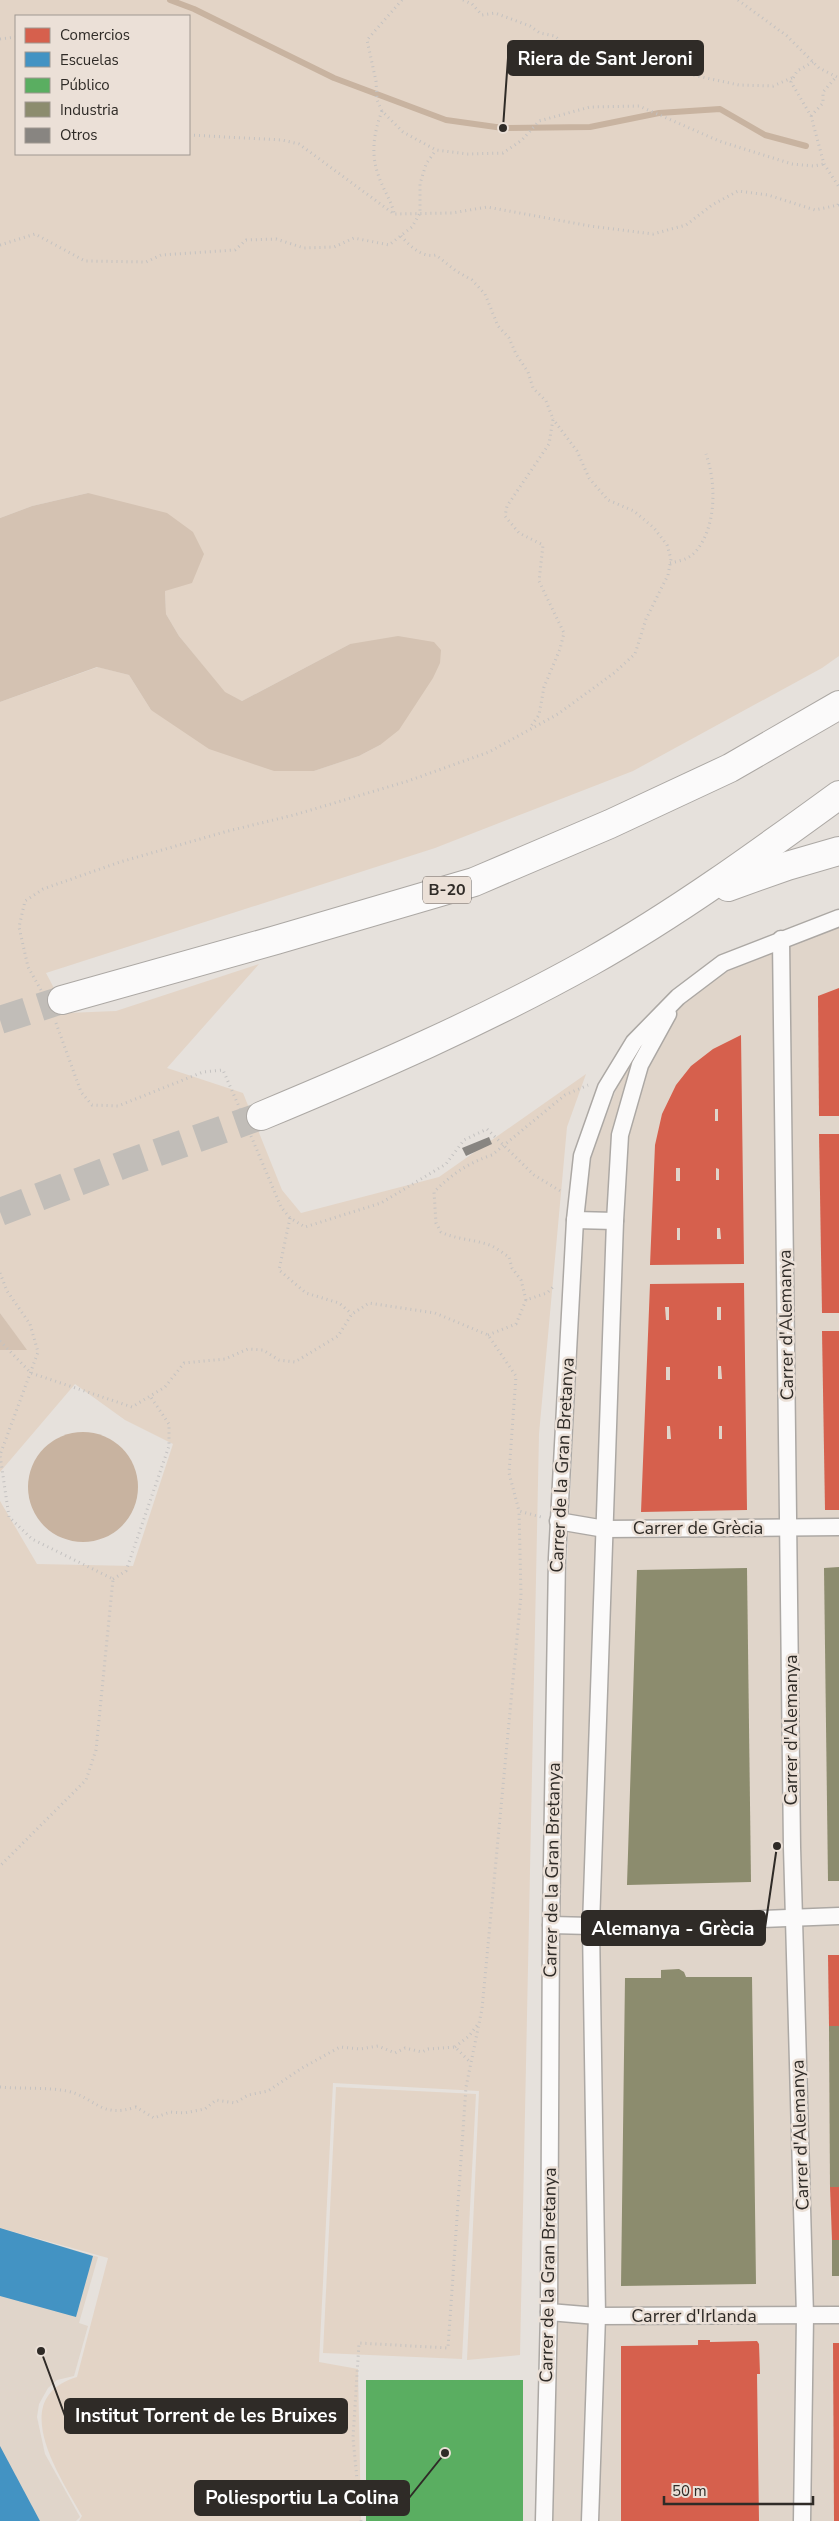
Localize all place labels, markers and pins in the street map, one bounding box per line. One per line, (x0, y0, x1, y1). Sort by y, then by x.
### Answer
callout: Riera de Sant Jeroni (508, 41, 703, 75)
callout: Alemanya - Grècia (582, 1911, 765, 1945)
callout: Institut Torrent de les Bruixes (65, 2399, 347, 2433)
callout: Poliesportiu La Colina (195, 2481, 409, 2515)

